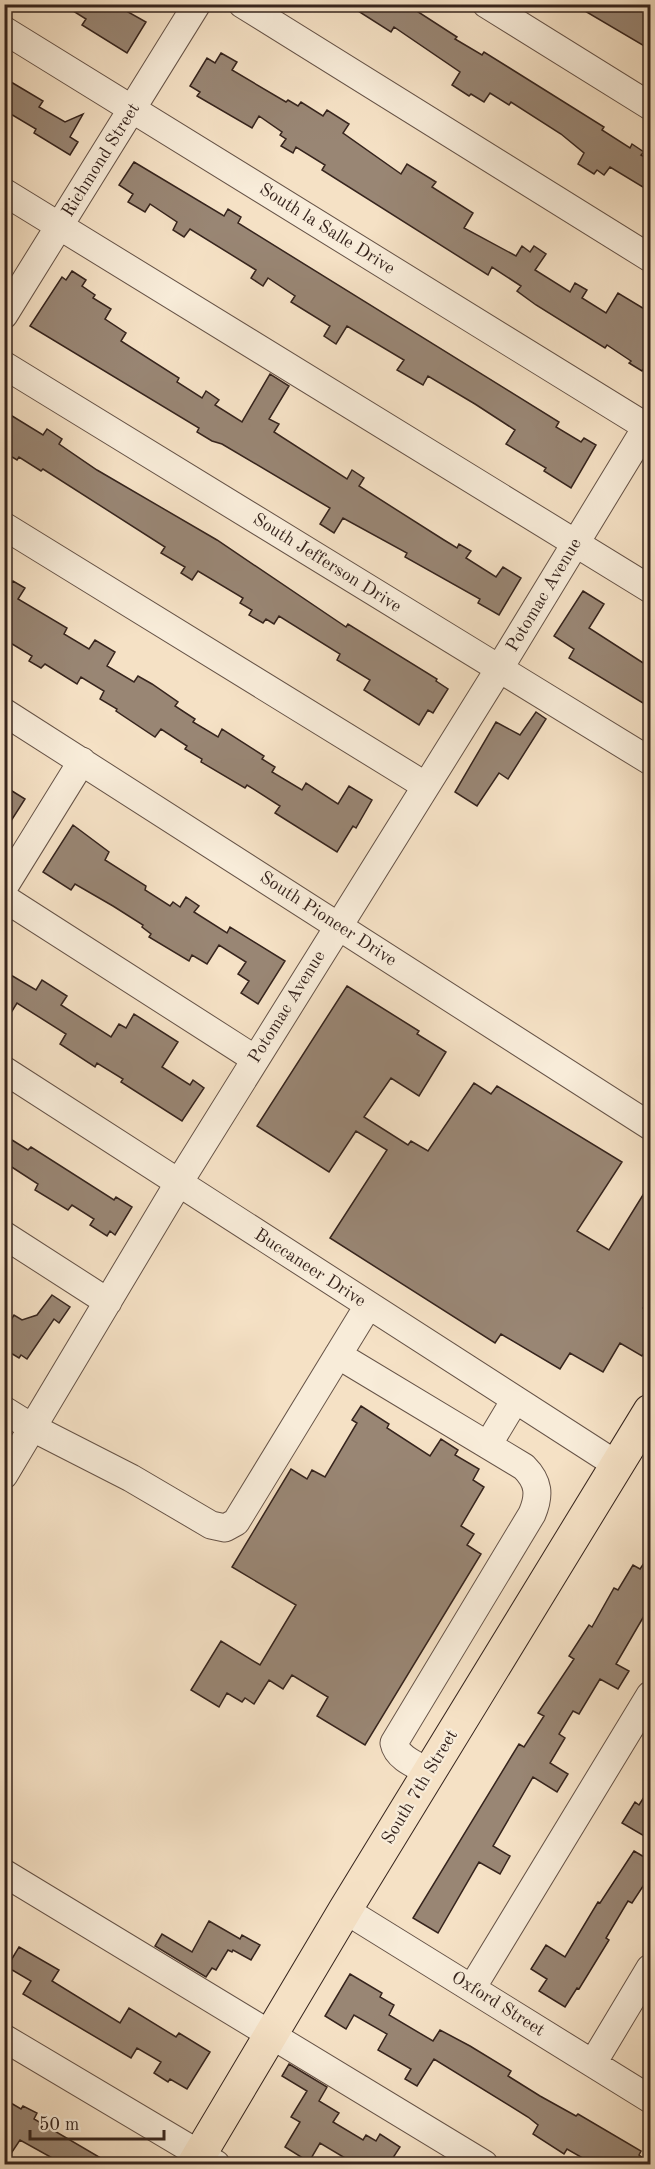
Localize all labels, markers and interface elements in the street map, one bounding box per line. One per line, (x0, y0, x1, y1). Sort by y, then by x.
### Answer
street label: Richmond Street (59, 100, 143, 220)
street label: South la Salle Drive (256, 180, 398, 278)
street label: South Jefferson Drive (250, 510, 404, 616)
street label: Potomac Avenue (503, 535, 585, 655)
street label: South Pioneer Drive (257, 868, 399, 970)
street label: Potomac Avenue (245, 948, 329, 1066)
street label: Buccaneer Drive (251, 1225, 369, 1311)
street label: South 7th Street (379, 1727, 461, 1847)
street label: Oxford Street (448, 1968, 548, 2040)
scale bar (30, 2103, 164, 2141)
text: 50 m (39, 2116, 79, 2134)

